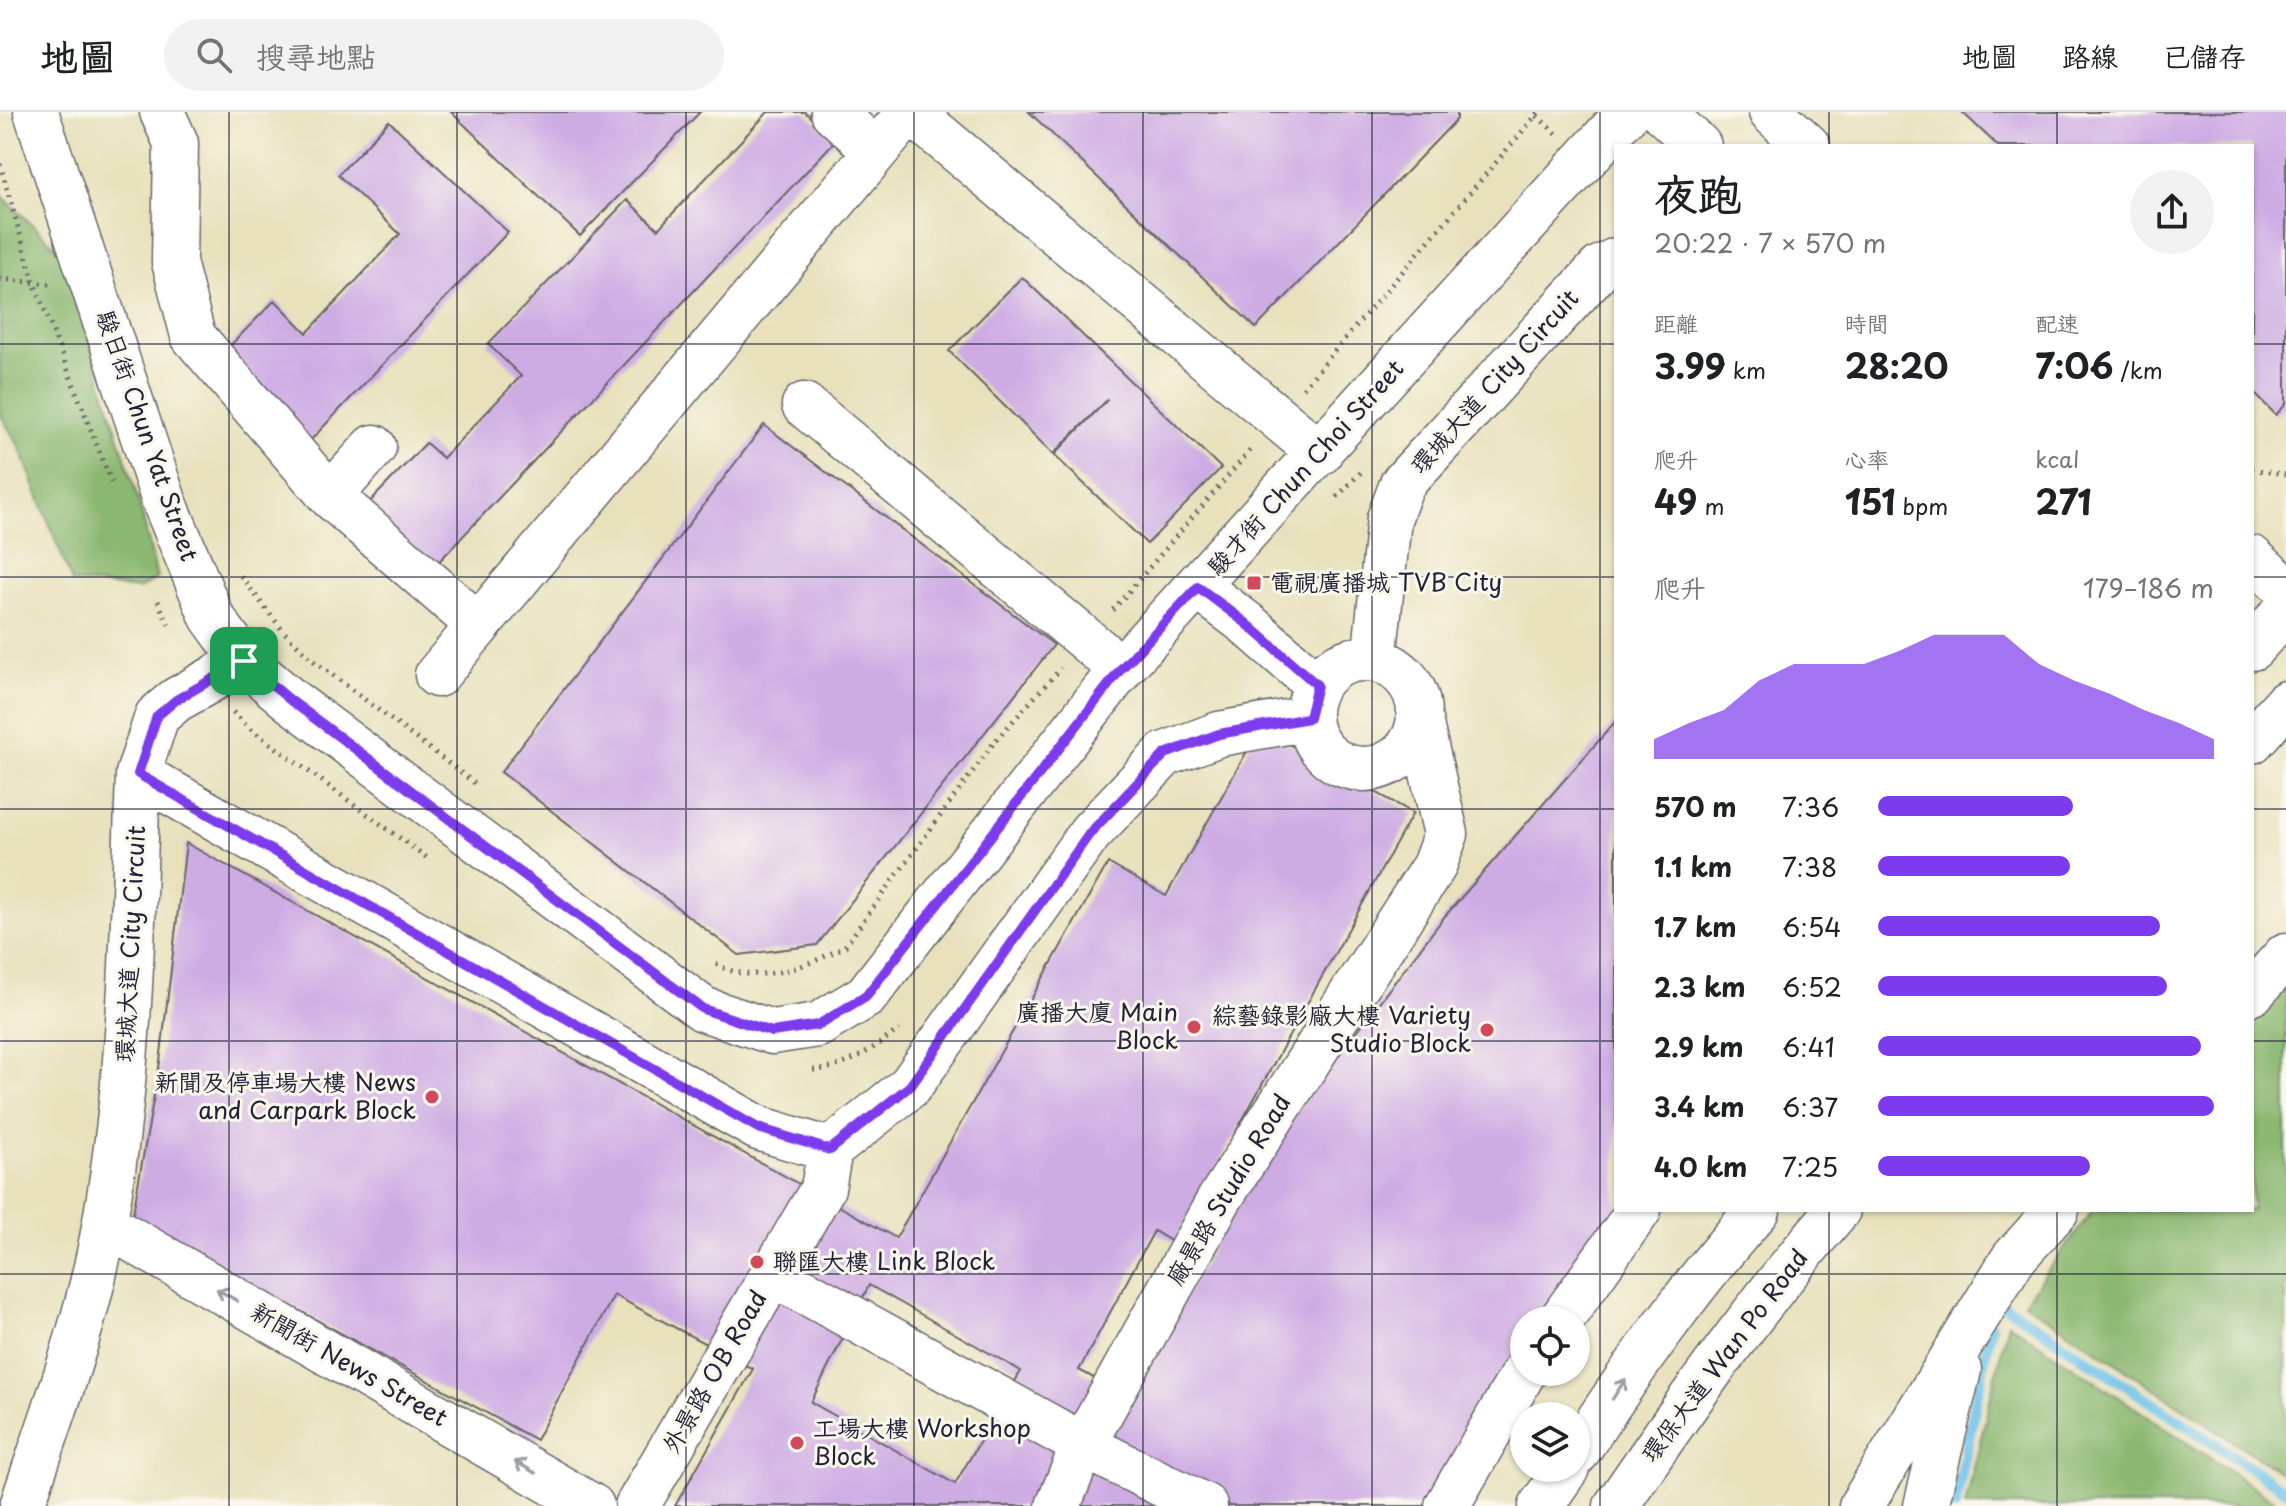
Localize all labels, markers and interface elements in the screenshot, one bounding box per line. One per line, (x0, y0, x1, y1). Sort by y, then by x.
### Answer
search box (164, 19, 724, 91)
text: 地圖 (40, 27, 116, 84)
icon: search (192, 33, 236, 77)
text: 搜尋地點 (256, 33, 376, 78)
text: 地圖 (1962, 34, 2018, 77)
text: 路線 (2062, 34, 2118, 77)
text: 已儲存 (2162, 34, 2246, 77)
text: 夜跑 (1654, 160, 1742, 226)
button: share (2130, 170, 2214, 254)
text: 20:22 · 7 × 570 m (1654, 223, 1886, 262)
street label: 環城大道 City Circuit (1401, 280, 1586, 481)
street label: 駿日街 Chun Yat Street (89, 305, 209, 566)
text: 距離 (1654, 306, 1698, 339)
text: 時間 (1845, 306, 1889, 339)
text: 配速 (2035, 306, 2079, 339)
text: 3.99 (1654, 339, 1726, 391)
text: 28:20 (1845, 339, 1949, 391)
text: 7:06 (2035, 339, 2113, 391)
street label: 駿才街 Chun Choi Street (1198, 351, 1411, 582)
text: km (1726, 353, 1766, 386)
text: /km (2113, 353, 2163, 386)
text: 爬升 (1654, 442, 1698, 475)
text: 心率 (1845, 442, 1889, 475)
text: kcal (2035, 442, 2079, 475)
text: 49 (1654, 475, 1697, 527)
text: 151 (1845, 475, 1895, 527)
text: 271 (2035, 475, 2092, 527)
text: m (1697, 489, 1725, 522)
text: bpm (1895, 489, 1948, 522)
place label: 電視廣播城 TVB City (1270, 563, 1502, 599)
text: 爬升 (1654, 568, 1706, 607)
text: 179–186 m (2083, 568, 2214, 607)
marker: 電視廣播城 TVB City (1245, 574, 1263, 592)
pin (210, 627, 278, 695)
icon: arrive (222, 639, 266, 683)
text: 570 m (1654, 787, 1737, 826)
text: 7:36 (1782, 787, 1839, 826)
street label: 環城大道 City Circuit (105, 824, 153, 1063)
text: 1.1 km (1654, 847, 1732, 886)
text: 7:38 (1782, 847, 1837, 886)
text: 1.7 km (1654, 907, 1737, 946)
text: 6:54 (1782, 907, 1842, 946)
text: 2.3 km (1654, 967, 1746, 1006)
text: 6:52 (1782, 967, 1842, 1006)
place label: 廣播大廈 Main Block (1016, 993, 1178, 1057)
place label: 綜藝錄影廠大樓 Variety Studio Block (1212, 996, 1471, 1060)
marker: 廣播大廈 Main Block (1185, 1018, 1203, 1036)
marker: 綜藝錄影廠大樓 Variety Studio Block (1478, 1021, 1496, 1039)
text: 2.9 km (1654, 1027, 1744, 1066)
text: 6:41 (1782, 1027, 1835, 1066)
place label: 新聞及停車場大樓 News and Carpark Block (154, 1063, 416, 1127)
street label: 廠景路 Studio Road (1156, 1087, 1299, 1291)
text: 3.4 km (1654, 1087, 1745, 1126)
text: 6:37 (1782, 1087, 1838, 1126)
marker: 新聞及停車場大樓 News and Carpark Block (423, 1088, 441, 1106)
text: 4.0 km (1654, 1147, 1747, 1186)
text: 7:25 (1782, 1147, 1838, 1186)
street label: 環保大道 Wan Po Road (1631, 1241, 1816, 1469)
place label: 聯匯大樓 Link Block (773, 1242, 995, 1278)
marker: 聯匯大樓 Link Block (748, 1253, 766, 1271)
street label: 外景路 OB Road (652, 1283, 775, 1459)
one-way arrow (216, 1286, 239, 1302)
street label: 新聞街 News Street (245, 1292, 455, 1434)
map controls (1510, 1306, 1590, 1482)
button: locate (1510, 1306, 1590, 1386)
one-way arrow (1611, 1378, 1627, 1400)
button: layers (1510, 1402, 1590, 1482)
place label: 工場大樓 Workshop Block (813, 1409, 1031, 1473)
marker: 工場大樓 Workshop Block (788, 1434, 806, 1452)
one-way arrow (514, 1459, 537, 1475)

